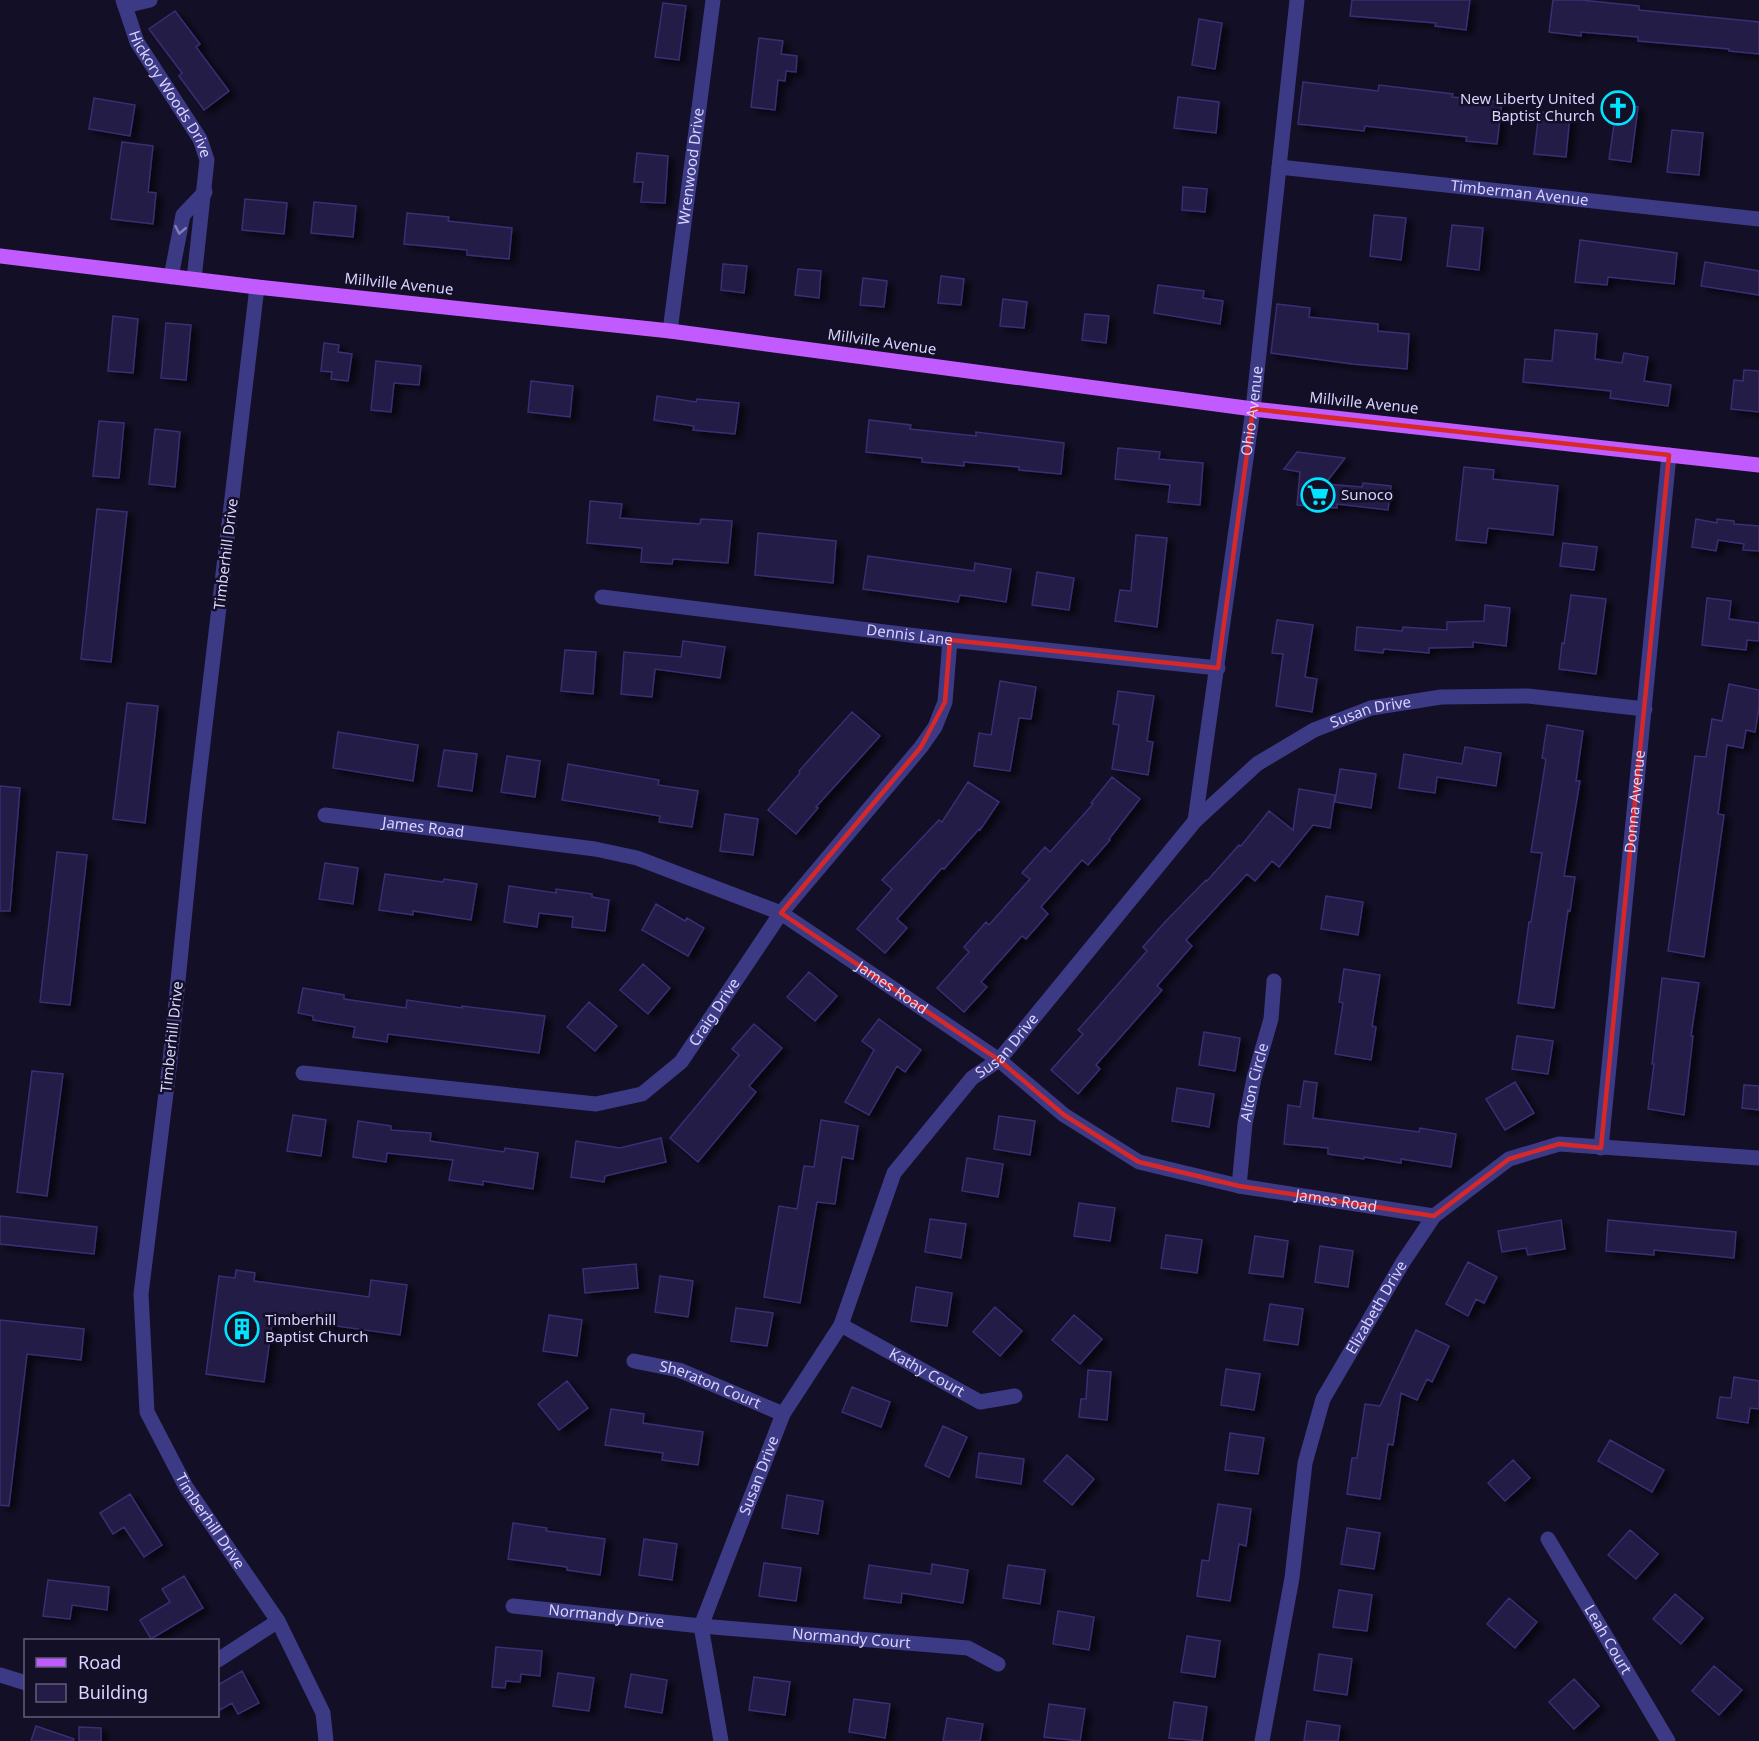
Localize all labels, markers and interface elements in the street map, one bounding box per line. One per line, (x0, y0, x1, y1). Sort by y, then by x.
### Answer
street label: Hickory Woods Drive (125, 28, 217, 160)
place label: New Liberty United Baptist Church (1460, 88, 1595, 125)
church icon: New Liberty United Baptist Church (1600, 90, 1636, 126)
street label: Wrenwood Drive (673, 107, 708, 226)
street label: Timberman Avenue (1450, 175, 1590, 209)
one-way arrow (174, 225, 187, 235)
street label: Millville Avenue (344, 267, 455, 299)
street label: Millville Avenue (827, 323, 938, 359)
street label: Ohio Avenue (1236, 365, 1267, 457)
street label: Millville Avenue (1309, 386, 1420, 418)
supermarket icon: Sunoco (1300, 477, 1336, 513)
place label: Sunoco (1341, 484, 1393, 504)
street label: Timberhill Drive (208, 497, 242, 611)
street label: Dennis Lane (865, 619, 954, 649)
street label: Susan Drive (1327, 691, 1412, 732)
street label: Donna Avenue (1619, 749, 1649, 854)
street label: James Road (379, 811, 465, 841)
street label: James Road (851, 955, 932, 1018)
street label: Craig Drive (683, 974, 744, 1050)
street label: Timberhill Drive (155, 980, 187, 1094)
street label: Susan Drive (971, 1009, 1042, 1082)
street label: Alton Circle (1235, 1041, 1273, 1123)
street label: James Road (1292, 1184, 1378, 1216)
street label: Elizabeth Drive (1340, 1257, 1411, 1357)
place label: Timberhill Baptist Church (265, 1309, 369, 1346)
building icon: Timberhill Baptist Church (224, 1311, 260, 1347)
street label: Kathy Court (886, 1343, 969, 1401)
street label: Sheraton Court (658, 1355, 765, 1413)
street label: Susan Drive (734, 1433, 783, 1518)
street label: Timberhill Drive (171, 1469, 250, 1573)
street label: Normandy Drive (548, 1599, 665, 1631)
street label: Leah Court (1580, 1601, 1637, 1678)
street label: Normandy Court (792, 1623, 912, 1652)
legend (24, 1639, 219, 1717)
text: Road (78, 1650, 121, 1674)
text: Building (78, 1680, 148, 1704)

